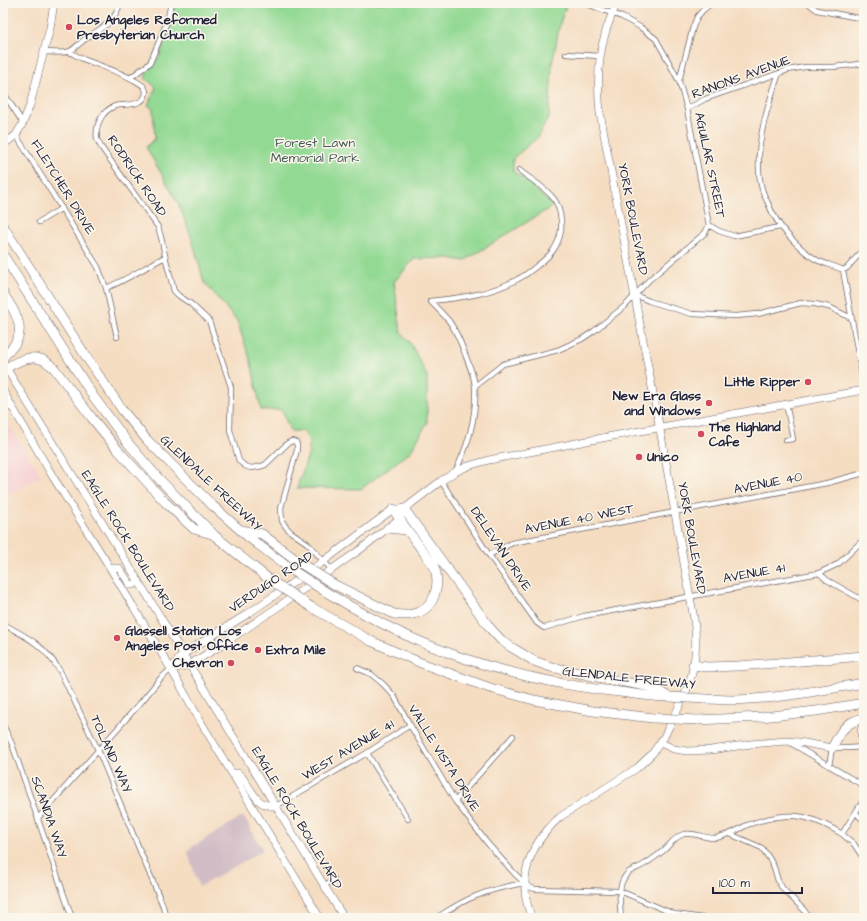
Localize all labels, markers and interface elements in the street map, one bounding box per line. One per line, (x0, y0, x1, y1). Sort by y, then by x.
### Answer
place label: Los Angeles Reformed Presbyterian Church (77, 11, 217, 45)
marker: Los Angeles Reformed Presbyterian Church (64, 22, 74, 32)
street label: RANONS AVENUE (689, 51, 793, 103)
street label: AGUILAR STREET (690, 110, 730, 220)
street label: RODRICK ROAD (103, 132, 171, 221)
park label: Forest Lawn Memorial Park (271, 134, 359, 167)
street label: FLETCHER DRIVE (27, 136, 100, 238)
street label: YORK BOULEVARD (613, 161, 653, 277)
place label: Little Ripper (724, 373, 801, 392)
marker: Little Ripper (803, 377, 813, 387)
place label: New Era Glass and Windows (613, 387, 701, 420)
marker: New Era Glass and Windows (704, 398, 714, 408)
place label: The Highland Cafe (708, 418, 781, 451)
marker: The Highland Cafe (696, 429, 706, 439)
street label: GLENDALE FREEWAY (156, 431, 266, 535)
place label: Unico (646, 448, 679, 466)
marker: Unico (634, 452, 644, 462)
street label: EAGLE ROCK BOULEVARD (77, 467, 179, 615)
street label: AVENUE 40 (732, 468, 804, 498)
street label: YORK BOULEVARD (673, 480, 711, 596)
street label: AVENUE 40 WEST (523, 499, 636, 538)
street label: DELEVAN DRIVE (466, 503, 536, 595)
street label: VERDUGO ROAD (225, 547, 317, 617)
street label: AVENUE 41 (721, 559, 787, 587)
place label: Glassell Station Los Angeles Post Office (125, 622, 248, 657)
marker: Glassell Station Los Angeles Post Office (112, 633, 122, 643)
place label: Extra Mile (266, 641, 326, 659)
marker: Extra Mile (253, 645, 263, 655)
place label: Chevron (173, 654, 223, 672)
marker: Chevron (226, 658, 236, 668)
street label: GLENDALE FREEWAY (562, 662, 696, 694)
street label: VALLE VISTA DRIVE (404, 701, 484, 815)
street label: TOLAND WAY (86, 712, 136, 796)
street label: WEST AVENUE 41 (299, 715, 398, 785)
street label: EAGLE ROCK BOULEVARD (247, 743, 347, 893)
street label: SCANDIA WAY (27, 774, 71, 860)
scale bar (713, 869, 802, 895)
text: 100 m (719, 875, 750, 892)

